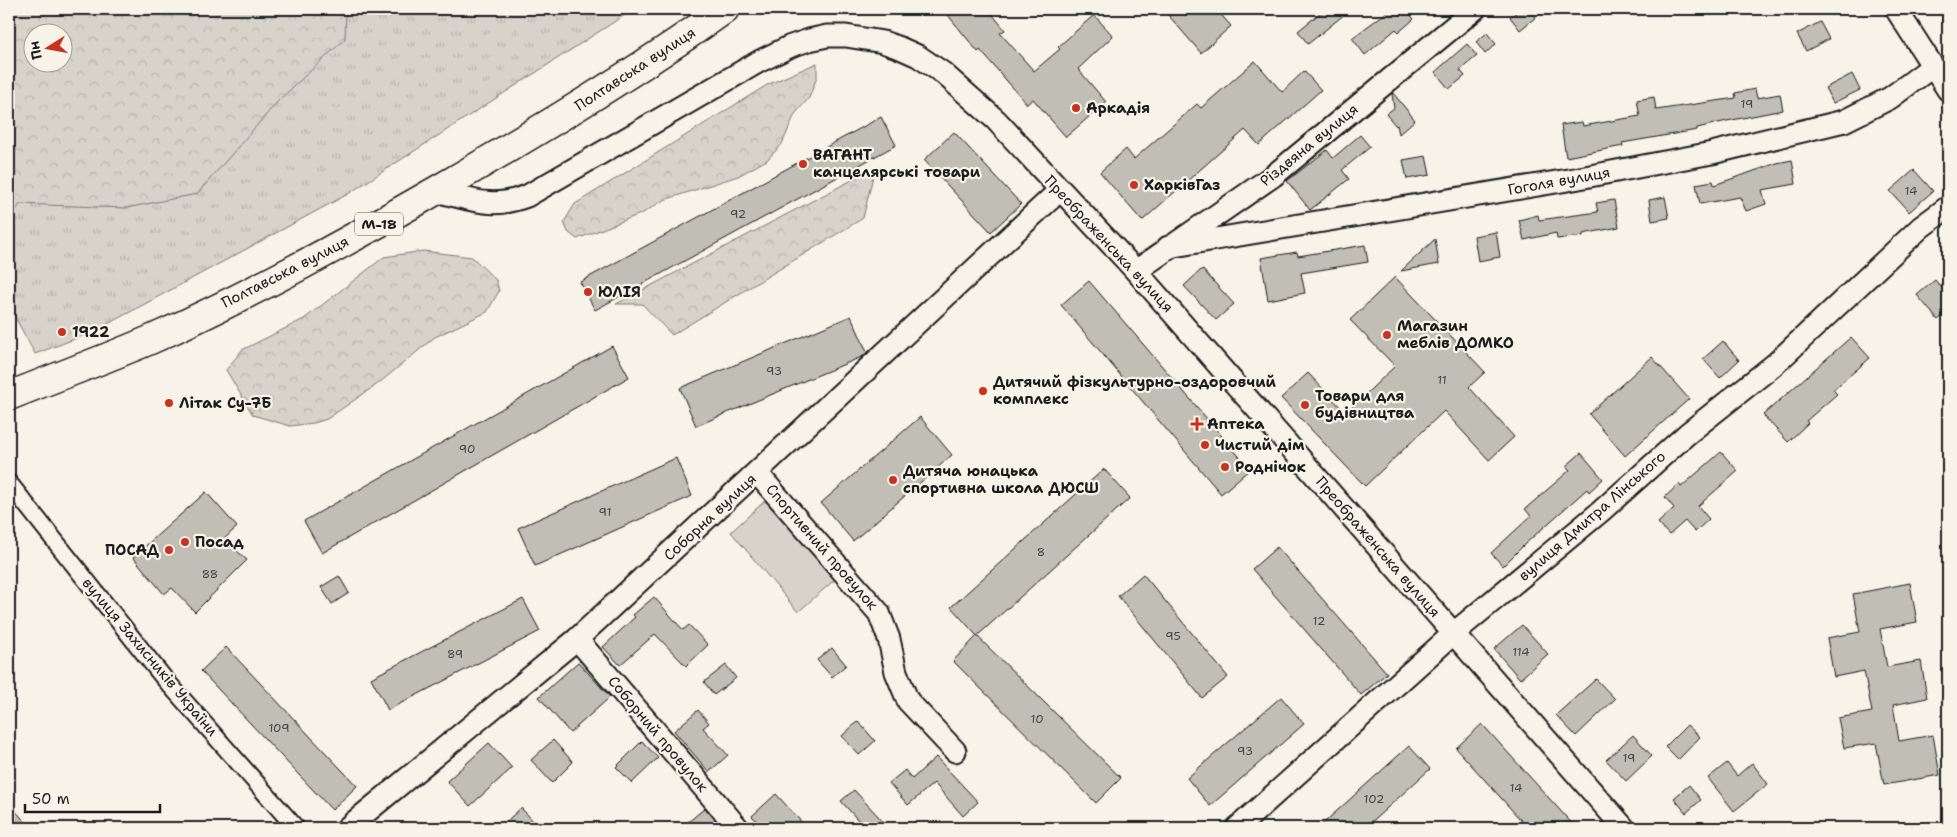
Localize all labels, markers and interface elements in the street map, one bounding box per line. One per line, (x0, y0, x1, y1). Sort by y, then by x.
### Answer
north arrow (22, 22, 72, 72)
street label: Полтавська вулиця (571, 22, 699, 116)
text: Пн (25, 40, 46, 61)
house number: 19 (1741, 96, 1753, 112)
place label: Аркадія (1086, 98, 1150, 118)
street label: Різдвяна вулиця (1256, 99, 1362, 191)
marker: Аркадія (1070, 102, 1082, 114)
place label: ВАГАНТ канцелярські товари (813, 145, 981, 182)
marker: ВАГАНТ канцелярські товари (797, 158, 809, 170)
street label: Гоголя вулиця (1506, 162, 1612, 200)
street label: Преображенська вулиця (1040, 171, 1178, 317)
place label: ХарківГаз (1144, 175, 1220, 195)
marker: ХарківГаз (1128, 179, 1140, 191)
house number: 14 (1905, 183, 1917, 199)
house number: 92 (730, 206, 746, 222)
road number: М-18 (355, 212, 403, 235)
street label: Полтавська вулиця (218, 231, 352, 313)
place label: ЮЛІЯ (598, 282, 641, 302)
marker: ЮЛІЯ (582, 286, 594, 298)
place label: Магазин меблів ДОМКО (1397, 316, 1514, 353)
place label: 1922 (72, 322, 110, 342)
marker: 1922 (56, 326, 68, 338)
marker: Магазин меблів ДОМКО (1381, 329, 1393, 341)
house number: 93 (766, 363, 782, 379)
place label: Дитячий фізкультурно-оздоровчий комплекс (993, 372, 1276, 409)
house number: 11 (1437, 372, 1447, 388)
marker: Дитячий фізкультурно-оздоровчий комплекс (977, 385, 989, 397)
place label: Товари для будівництва (1315, 386, 1415, 423)
place label: Літак Су-7Б (179, 393, 271, 413)
marker: Літак Су-7Б (163, 397, 175, 409)
marker: Товари для будівництва (1299, 399, 1311, 411)
place label: Аптека (1207, 414, 1265, 434)
marker: Аптека (1191, 418, 1203, 430)
place label: Чистий дім (1215, 435, 1305, 455)
marker: Чистий дім (1199, 439, 1211, 451)
house number: 90 (459, 441, 475, 457)
street label: вулиця Дмитра Лінського (1514, 446, 1670, 586)
place label: Роднічок (1235, 457, 1307, 477)
place label: Дитяча юнацька спортивна школа ДЮСШ (903, 461, 1099, 498)
marker: Роднічок (1219, 461, 1231, 473)
street label: Соборна вулиця (659, 469, 761, 565)
street label: Преображенська вулиця (1311, 472, 1445, 622)
marker: Дитяча юнацька спортивна школа ДЮСШ (887, 474, 899, 486)
street label: Спортивний провулок (762, 480, 882, 614)
house number: 91 (598, 504, 612, 520)
place label: Посад (195, 532, 244, 552)
marker: Посад (179, 536, 191, 548)
place label: ПОСАД (105, 540, 160, 560)
marker: ПОСАД (163, 544, 175, 556)
house number: 8 (1037, 544, 1045, 560)
house number: 88 (202, 566, 218, 582)
street label: вулиця Захисників України (78, 573, 223, 741)
house number: 12 (1313, 613, 1325, 629)
house number: 95 (1165, 628, 1181, 644)
house number: 114 (1512, 644, 1530, 660)
house number: 89 (447, 646, 463, 662)
street label: Соборний провулок (603, 672, 713, 796)
house number: 10 (1030, 711, 1044, 727)
house number: 109 (268, 720, 290, 736)
house number: 93 (1237, 743, 1253, 759)
house number: 19 (1623, 750, 1635, 766)
house number: 14 (1510, 780, 1522, 796)
scale bar (25, 782, 160, 814)
text: 50 m (32, 789, 70, 809)
house number: 102 (1364, 791, 1384, 807)

